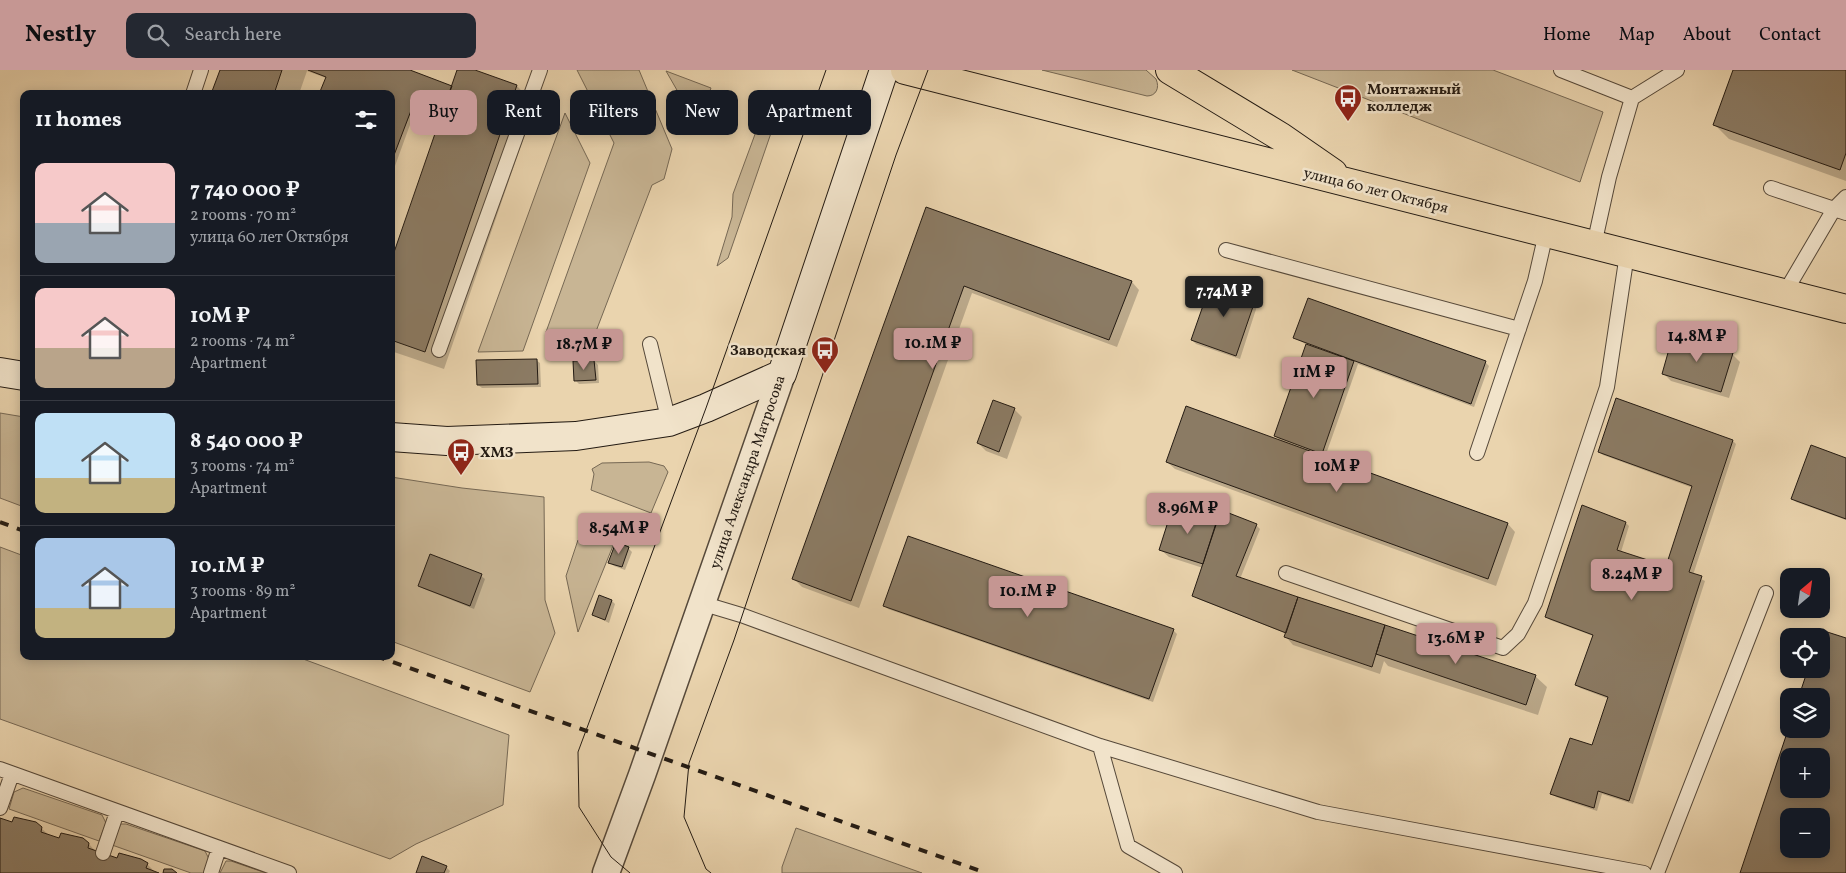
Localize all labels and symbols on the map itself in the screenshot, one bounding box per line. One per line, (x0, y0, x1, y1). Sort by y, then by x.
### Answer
place label: Монтажный колледж (1367, 80, 1461, 118)
bus stop icon: Монтажный колледж (1333, 83, 1363, 122)
street label: улица 60 лет Октября (1301, 163, 1450, 220)
pin: 7.74M ₽ (1178, 276, 1270, 318)
pin: 14.8M ₽ (1651, 320, 1743, 363)
pin: 18.7M ₽ (538, 328, 630, 371)
pin: 10.1M ₽ (887, 328, 979, 370)
bus stop icon: Заводская (810, 335, 840, 374)
place label: Заводская (730, 341, 806, 362)
pin: 11M ₽ (1279, 356, 1349, 399)
street label: улица Александра Матросова (705, 373, 792, 572)
bus stop icon: ХМЗ (446, 437, 476, 476)
place label: ХМЗ (480, 443, 514, 464)
pin: 10M ₽ (1302, 450, 1372, 493)
pin: 8.96M ₽ (1142, 492, 1234, 535)
pin: 8.54M ₽ (573, 512, 665, 555)
pin: 8.24M ₽ (1586, 558, 1678, 601)
north arrow (1780, 568, 1830, 618)
pin: 10.1M ₽ (982, 576, 1074, 618)
pin: 13.6M ₽ (1410, 622, 1502, 665)

